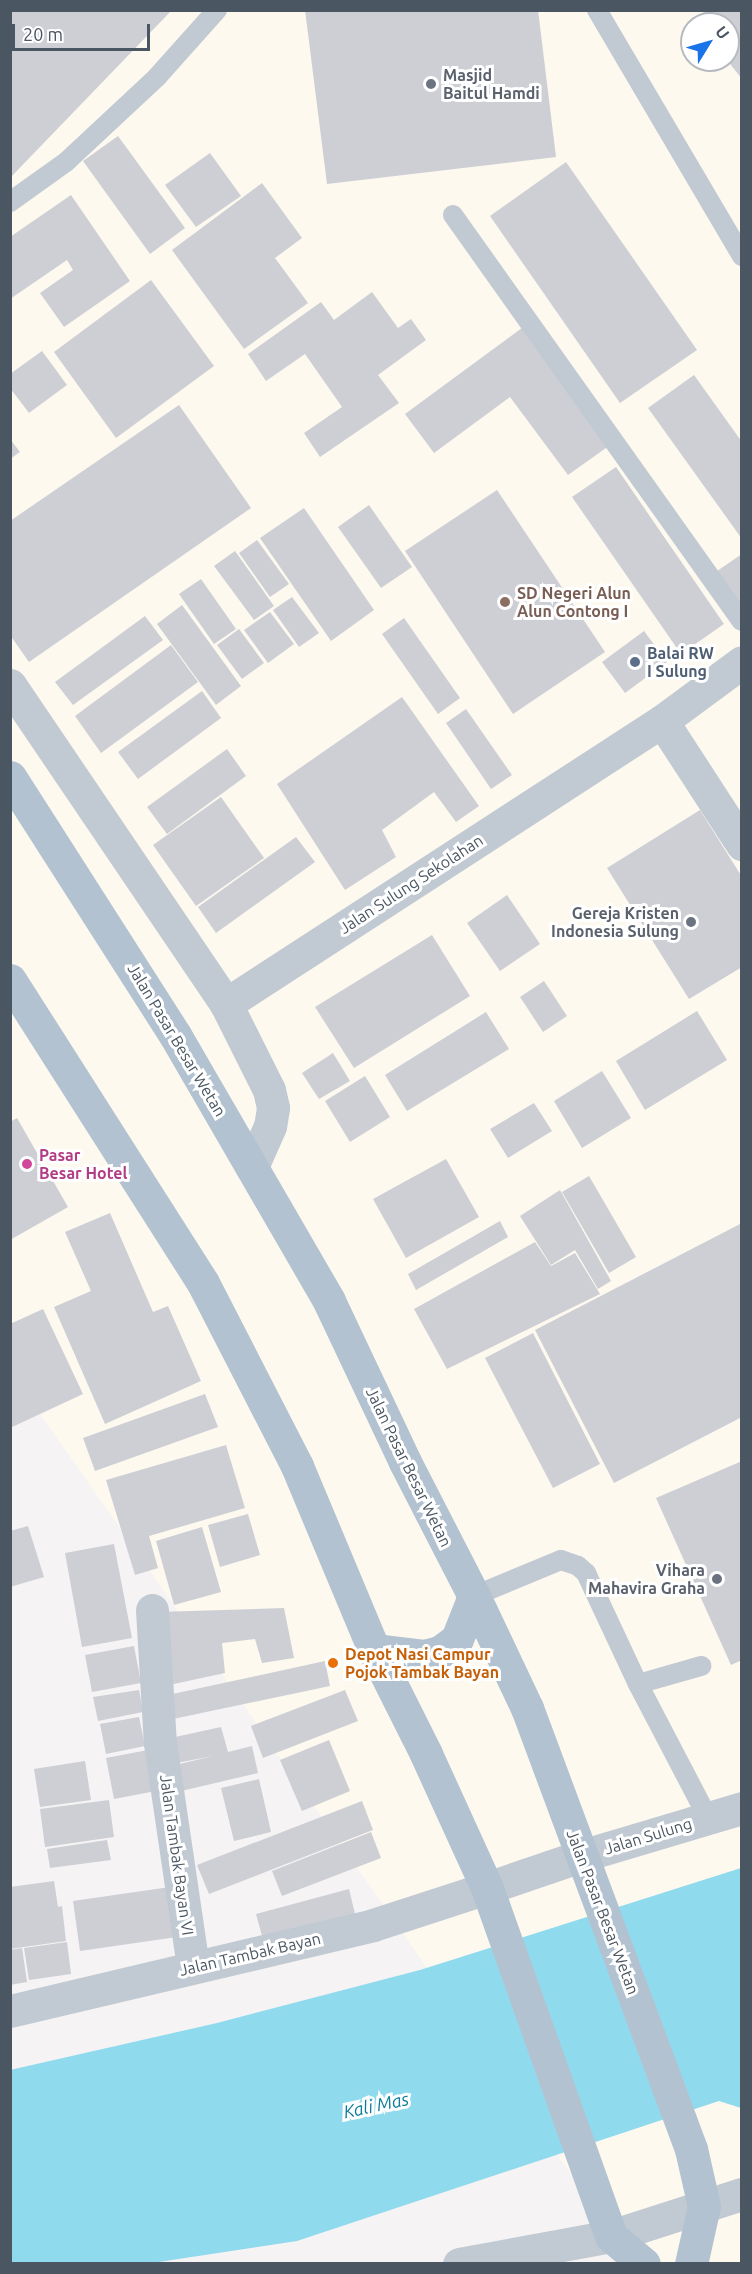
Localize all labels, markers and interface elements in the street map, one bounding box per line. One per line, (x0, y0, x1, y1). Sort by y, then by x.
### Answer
scale bar (15, 12, 153, 50)
north arrow (680, 12, 740, 72)
text: U (712, 22, 733, 42)
text: 20 m (23, 24, 63, 44)
place label: Masjid Baitul Hamdi (443, 65, 540, 103)
marker: Masjid Baitul Hamdi (424, 77, 438, 91)
place label: SD Negeri Alun Alun Contong I (517, 583, 631, 621)
marker: SD Negeri Alun Alun Contong I (498, 595, 512, 609)
place label: Balai RW I Sulung (647, 643, 714, 681)
marker: Balai RW I Sulung (628, 655, 642, 669)
street label: Jalan Sulung Sekolahan (336, 830, 486, 938)
place label: Gereja Kristen Indonesia Sulung (551, 903, 679, 941)
marker: Gereja Kristen Indonesia Sulung (684, 915, 698, 929)
street label: Jalan Pasar Besar Wetan (124, 960, 230, 1120)
place label: Pasar Besar Hotel (39, 1145, 127, 1183)
marker: Pasar Besar Hotel (20, 1157, 34, 1171)
street label: Jalan Pasar Besar Wetan (362, 1384, 456, 1550)
place label: Vihara Mahavira Graha (588, 1560, 705, 1598)
marker: Vihara Mahavira Graha (710, 1572, 724, 1586)
place label: Depot Nasi Campur Pojok Tambak Bayan (345, 1644, 499, 1682)
marker: Depot Nasi Campur Pojok Tambak Bayan (326, 1656, 340, 1670)
street label: Jalan Tambak Bayan VI (156, 1773, 198, 1937)
street label: Jalan Sulung (602, 1814, 694, 1858)
street label: Jalan Pasar Besar Wetan (563, 1827, 643, 1997)
street label: Jalan Tambak Bayan (177, 1928, 323, 1980)
water label: Kali Mas (341, 2088, 411, 2122)

